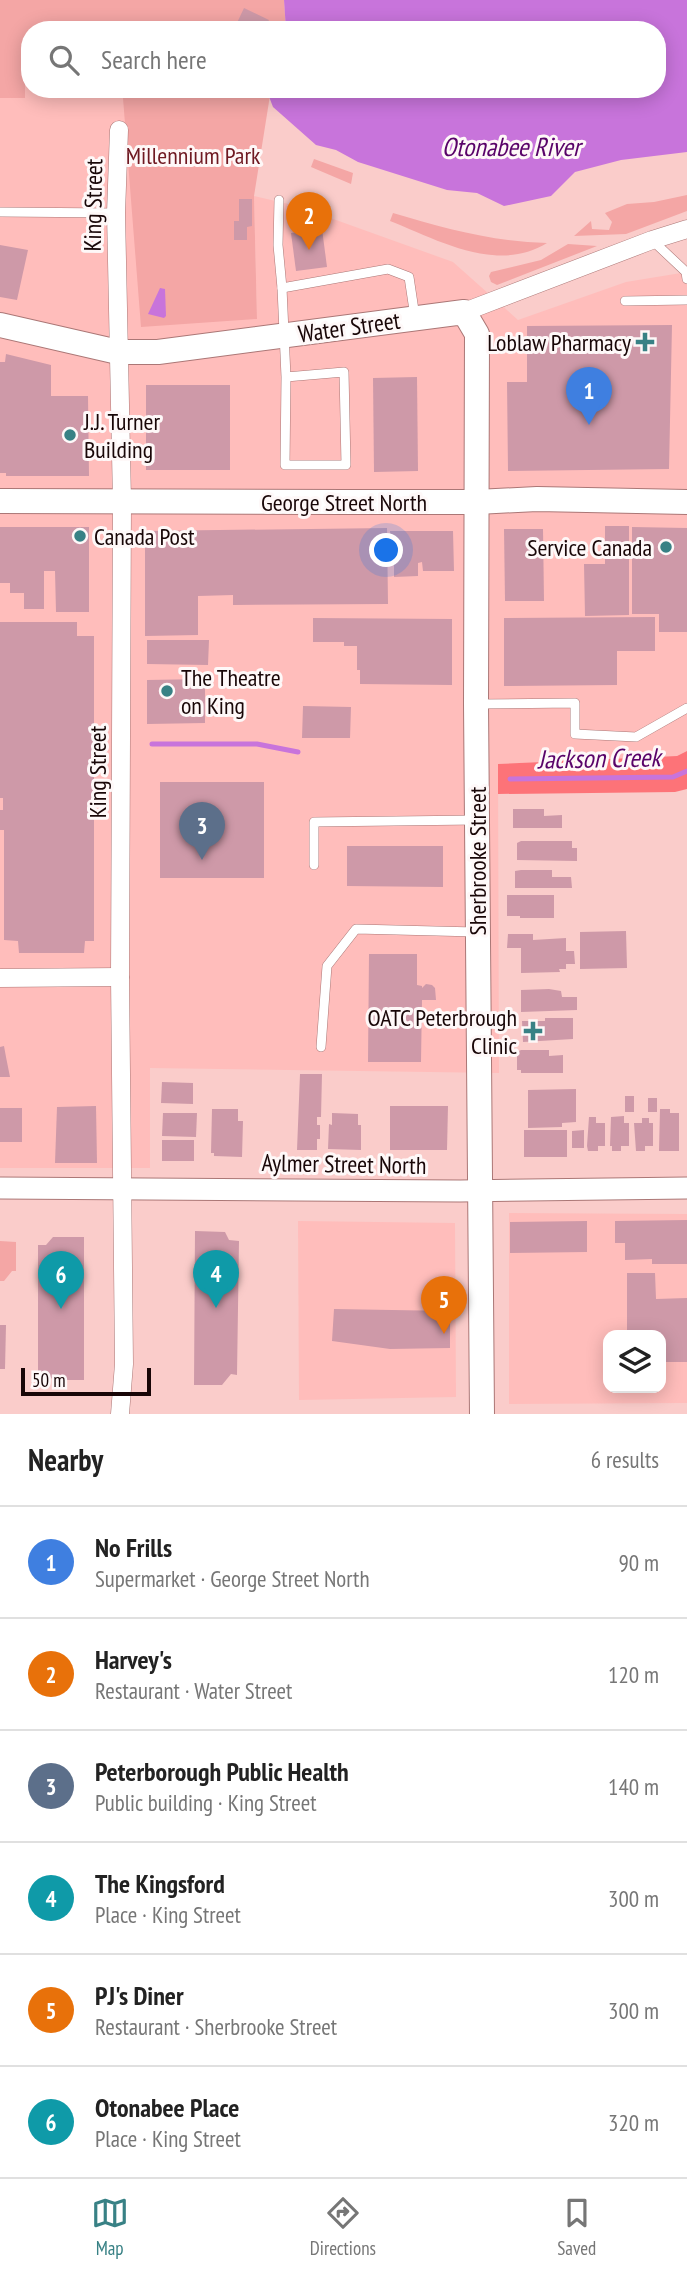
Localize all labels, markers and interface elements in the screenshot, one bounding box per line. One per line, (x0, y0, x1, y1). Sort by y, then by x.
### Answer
search box (21, 21, 666, 98)
icon: search (45, 41, 83, 79)
text: Search here (101, 43, 207, 76)
water label: Otonabee River (442, 130, 584, 163)
park label: Millennium Park (126, 140, 261, 171)
street label: King Street (77, 158, 109, 252)
pin: 2 (286, 192, 332, 250)
street label: Water Street (296, 304, 402, 349)
place label: Loblaw Pharmacy (487, 327, 631, 358)
marker: Loblaw Pharmacy (637, 334, 653, 350)
pin: 1 (566, 367, 612, 425)
place label: J.J. Turner Building (83, 406, 161, 465)
marker: J.J. Turner Building (62, 427, 78, 443)
street label: George Street North (261, 487, 427, 518)
place label: Canada Post (94, 521, 195, 552)
marker: Canada Post (72, 528, 88, 544)
place label: Service Canada (527, 532, 652, 563)
your location (369, 533, 403, 567)
marker: Service Canada (658, 539, 674, 555)
place label: The Theatre on King (181, 662, 281, 721)
marker: The Theatre on King (159, 683, 175, 699)
street label: King Street (82, 725, 113, 818)
water label: Jackson Creek (536, 740, 664, 776)
street label: Sherbrooke Street (462, 786, 493, 935)
pin: 3 (179, 802, 225, 860)
place label: OATC Peterbrough Clinic (368, 1002, 517, 1061)
marker: OATC Peterbrough Clinic (523, 1021, 543, 1041)
street label: Aylmer Street North (261, 1147, 427, 1181)
pin: 4 (193, 1250, 239, 1308)
pin: 6 (38, 1251, 84, 1309)
pin: 5 (421, 1276, 467, 1334)
map controls (603, 1330, 666, 1393)
button: layers (603, 1330, 666, 1393)
scale bar (21, 1365, 150, 1397)
text: 50 m (32, 1368, 66, 1392)
text: Nearby (28, 1440, 103, 1479)
text: 6 results (591, 1445, 659, 1474)
text: No Frills (95, 1531, 172, 1564)
text: 1 (46, 1548, 57, 1577)
text: 90 m (618, 1548, 659, 1577)
text: Supermarket · George Street North (95, 1564, 370, 1593)
text: Harvey's (95, 1643, 172, 1676)
text: 2 (46, 1660, 57, 1689)
text: 120 m (608, 1660, 659, 1689)
text: Restaurant · Water Street (95, 1676, 292, 1705)
text: Peterborough Public Health (95, 1755, 349, 1788)
text: 3 (46, 1772, 57, 1801)
text: 140 m (608, 1772, 659, 1801)
text: Public building · King Street (95, 1788, 317, 1817)
text: The Kingsford (95, 1867, 225, 1900)
text: 4 (46, 1884, 57, 1913)
text: 300 m (608, 1884, 659, 1913)
text: Place · King Street (95, 1900, 241, 1929)
text: PJ's Diner (95, 1979, 184, 2012)
text: 5 (46, 1996, 57, 2025)
text: 300 m (608, 1996, 659, 2025)
text: Restaurant · Sherbrooke Street (95, 2012, 337, 2041)
text: Otonabee Place (95, 2091, 239, 2124)
text: 6 (46, 2108, 57, 2137)
text: 320 m (608, 2108, 659, 2137)
text: Place · King Street (95, 2124, 241, 2153)
tab: Map (91, 2194, 129, 2260)
tab: Directions (310, 2194, 376, 2260)
tab: Saved (557, 2194, 596, 2260)

